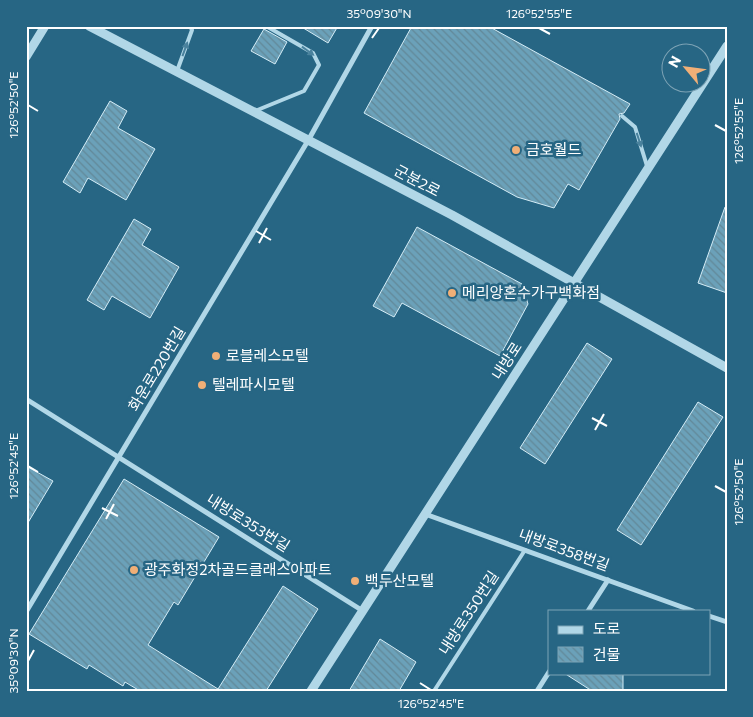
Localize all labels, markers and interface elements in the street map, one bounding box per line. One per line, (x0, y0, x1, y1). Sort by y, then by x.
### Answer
text: 35°09'30"N (346, 6, 412, 20)
text: 126°52'55"E (506, 6, 572, 20)
one-way arrow (182, 41, 189, 56)
north arrow (660, 42, 710, 92)
one-way arrow (301, 46, 315, 56)
text: N (664, 53, 684, 70)
text: 126°52'50"E (6, 72, 20, 138)
text: 126°52'55"E (731, 98, 745, 164)
one-way arrow (636, 132, 644, 147)
place label: 금호월드 (526, 140, 581, 158)
marker: 금호월드 (510, 144, 522, 156)
street label: 군분2로 (391, 160, 444, 200)
place label: 메리앙혼수가구백화점 (462, 283, 600, 301)
marker: 메리앙혼수가구백화점 (446, 287, 458, 299)
street label: 화운로220번길 (124, 323, 188, 414)
street label: 내방로 (487, 338, 525, 383)
place label: 로블레스모텔 (226, 346, 309, 364)
marker: 로블레스모텔 (210, 350, 222, 362)
place label: 텔레파시모텔 (212, 375, 295, 393)
marker: 텔레파시모텔 (196, 379, 208, 391)
text: 126°52'45"E (6, 433, 20, 499)
text: 126°52'50"E (731, 459, 745, 525)
street label: 내방로353번길 (204, 489, 293, 555)
street label: 내방로358번길 (516, 524, 612, 574)
place label: 광주화정2차골드클래스아파트 (144, 560, 332, 578)
marker: 광주화정2차골드클래스아파트 (128, 564, 140, 576)
street label: 내방로350번길 (434, 567, 502, 658)
place label: 백두산모텔 (365, 571, 434, 589)
marker: 백두산모텔 (349, 575, 361, 587)
legend (548, 610, 710, 674)
text: 도로 (593, 619, 621, 637)
text: 35°09'30"N (6, 628, 20, 694)
text: 건물 (593, 645, 621, 663)
text: 126°52'45"E (398, 696, 464, 710)

